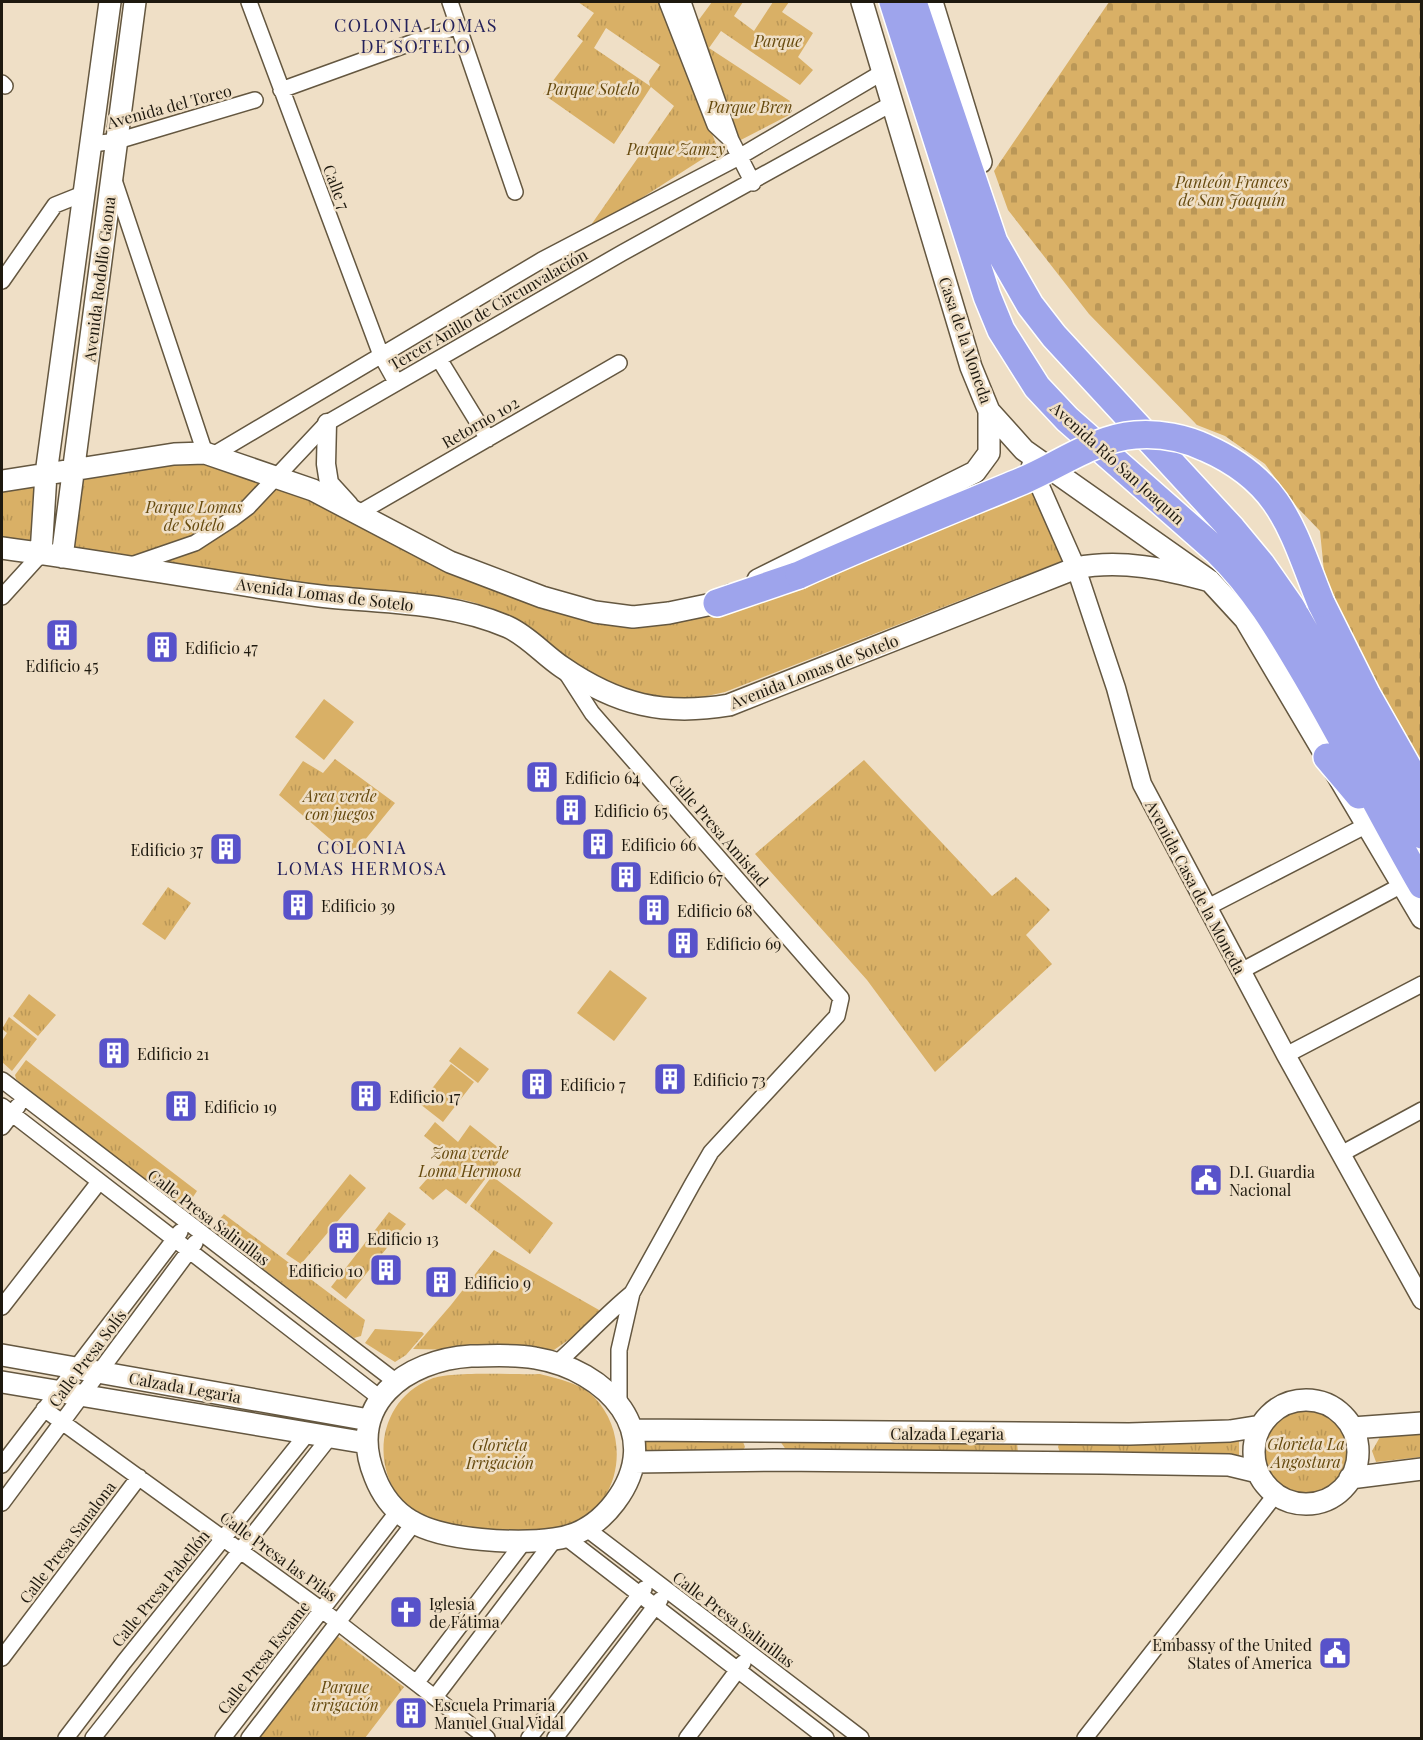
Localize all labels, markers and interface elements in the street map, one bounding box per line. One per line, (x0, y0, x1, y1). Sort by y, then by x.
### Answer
district label: COLONIA LOMAS DE SOTELO (334, 13, 498, 58)
park label: Parque (753, 30, 802, 51)
park label: Parque Sotelo (545, 78, 640, 99)
street label: Avenida del Toreo (103, 79, 234, 133)
park label: Parque Bren (707, 96, 792, 117)
park label: Parque Zamzy (626, 138, 726, 159)
street label: Calle 7 (319, 162, 355, 213)
park label: Panteón Frances de San Joaquín (1174, 171, 1289, 210)
street label: Avenida Rodolfo Gaona (78, 195, 120, 364)
street label: Tercer Anillo de Circunvalación (385, 243, 591, 375)
street label: Casa de la Moneda (935, 274, 997, 406)
street label: Retorno 102 (438, 392, 522, 452)
street label: Avenida Río San Joaquín (1046, 397, 1190, 529)
park label: Parque Lomas de Sotelo (145, 496, 242, 535)
street label: Avenida Lomas de Sotelo (234, 573, 415, 615)
building icon: Edificio 45 (44, 617, 80, 653)
building icon: Edificio 47 (144, 629, 180, 665)
street label: Avenida Lomas de Sotelo (726, 629, 901, 713)
place label: Edificio 47 (185, 637, 258, 658)
place label: Edificio 45 (25, 655, 99, 676)
building icon: Edificio 64 (524, 759, 560, 795)
place label: Edificio 64 (565, 767, 640, 788)
street label: Calle Presa Amistad (665, 770, 773, 890)
park label: Area verde con juegos (301, 785, 377, 824)
building icon: Edificio 65 (553, 792, 589, 828)
street label: Avenida Casa de la Moneda (1141, 796, 1251, 977)
place label: Edificio 65 (594, 800, 668, 821)
building icon: Edificio 66 (580, 826, 616, 862)
building icon: Edificio 37 (208, 831, 244, 867)
place label: Edificio 66 (621, 834, 696, 855)
district label: COLONIA LOMAS HERMOSA (277, 835, 447, 880)
place label: Edificio 37 (130, 839, 204, 860)
building icon: Edificio 67 (608, 859, 644, 895)
place label: Edificio 67 (649, 867, 723, 888)
building icon: Edificio 39 (280, 887, 316, 923)
building icon: Edificio 68 (636, 892, 672, 928)
place label: Edificio 39 (321, 895, 395, 916)
place label: Edificio 68 (677, 900, 752, 921)
building icon: Edificio 69 (665, 925, 701, 961)
place label: Edificio 69 (706, 933, 781, 954)
building icon: Edificio 21 (96, 1035, 132, 1071)
place label: Edificio 21 (137, 1043, 210, 1064)
building icon: Edificio 73 (652, 1061, 688, 1097)
building icon: Edificio 7 (519, 1066, 555, 1102)
place label: Edificio 73 (693, 1069, 766, 1090)
place label: Edificio 7 (560, 1074, 626, 1095)
building icon: Edificio 17 (348, 1078, 384, 1114)
place label: Edificio 17 (389, 1086, 461, 1107)
building icon: Edificio 19 (163, 1088, 199, 1124)
place label: Edificio 19 (204, 1096, 277, 1117)
park label: Zona verde Loma Hermosa (417, 1142, 522, 1181)
place label: D.I. Guardia Nacional (1229, 1161, 1315, 1200)
public building icon: D.I. Guardia Nacional (1188, 1162, 1224, 1198)
street label: Calle Presa Salinillas (144, 1164, 274, 1270)
building icon: Edificio 13 (326, 1220, 362, 1256)
place label: Edificio 13 (367, 1228, 439, 1249)
building icon: Edificio 10 (368, 1252, 404, 1288)
place label: Edificio 10 (289, 1260, 363, 1281)
building icon: Edificio 9 (423, 1264, 459, 1300)
place label: Edificio 9 (464, 1272, 531, 1293)
street label: Calle Presa Solís (43, 1305, 131, 1411)
street label: Calzada Legaria (127, 1367, 243, 1407)
street label: Calzada Legaria (890, 1423, 1004, 1444)
park label: Glorieta La Angostura (1267, 1433, 1345, 1472)
park label: Glorieta Irrigación (465, 1434, 534, 1473)
street label: Calle Presa Sanalona (14, 1477, 120, 1607)
street label: Calle Presa las Pilas (216, 1506, 342, 1606)
street label: Calle Presa Pabellón (106, 1525, 214, 1651)
street label: Calle Presa Salinillas (669, 1566, 799, 1672)
place label: Iglesia de Fátima (429, 1593, 500, 1632)
church icon: Iglesia de Fátima (388, 1594, 424, 1630)
street label: Calle Presa Escame (212, 1596, 314, 1718)
place label: Embassy of the United States of America (1152, 1634, 1312, 1673)
public building icon: Embassy of the United States of America (1317, 1635, 1353, 1671)
park label: Parque irrigación (311, 1676, 379, 1715)
place label: Escuela Primaria Manuel Gual Vidal (434, 1694, 564, 1733)
building icon: Escuela Primaria Manuel Gual Vidal (393, 1695, 429, 1731)

